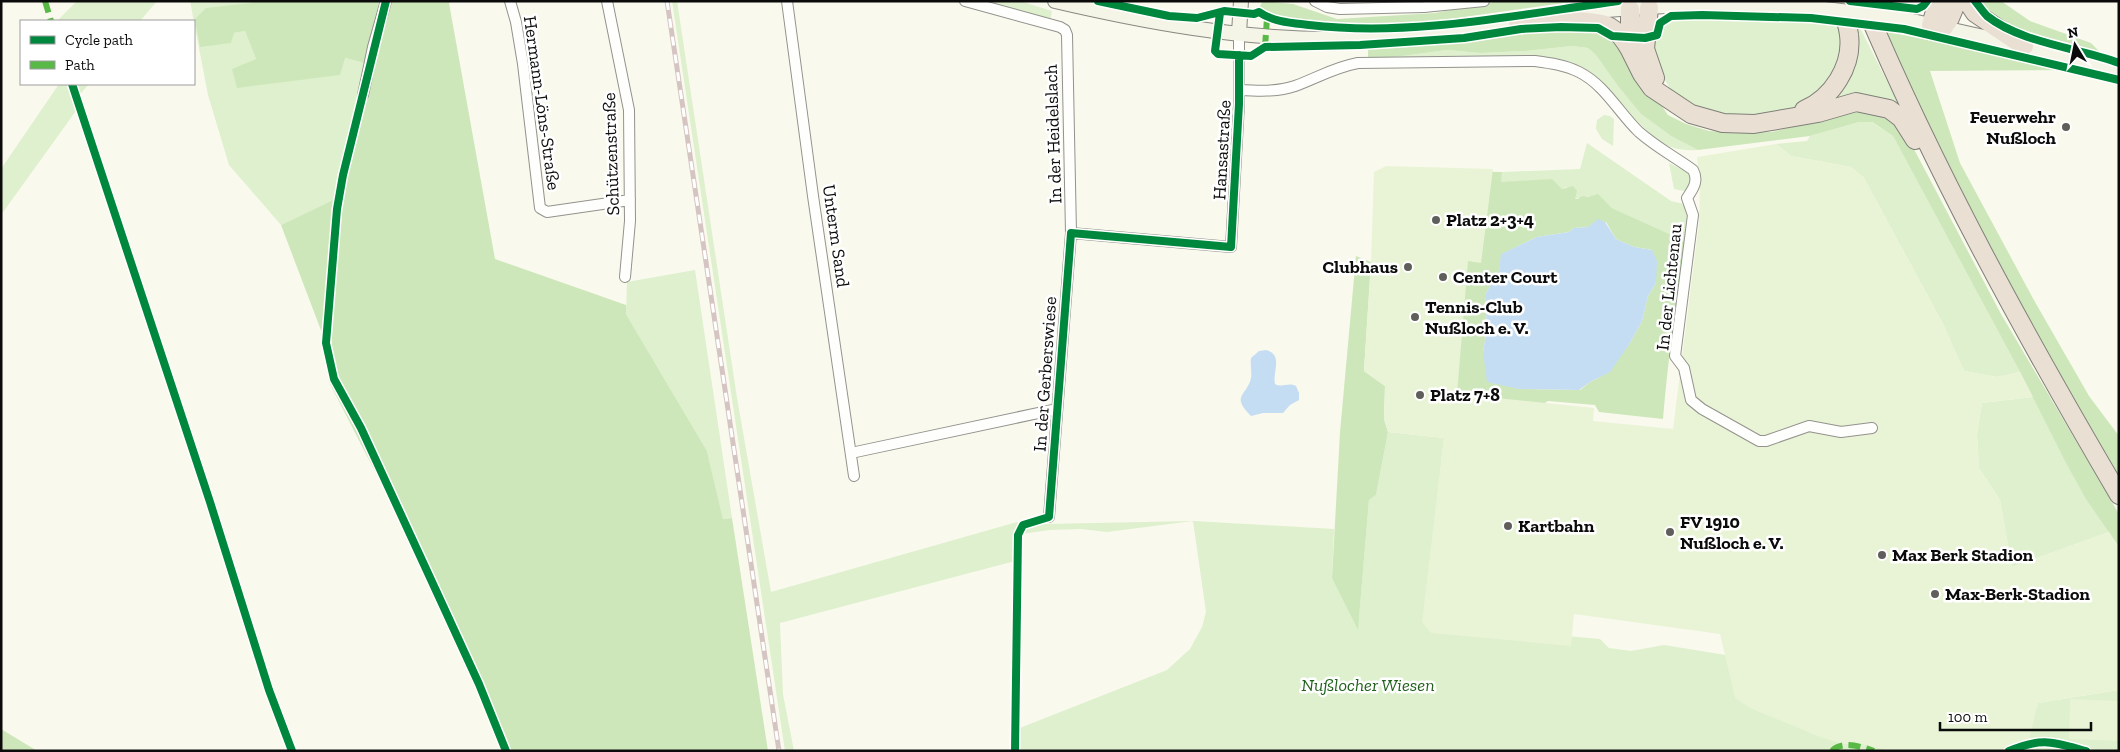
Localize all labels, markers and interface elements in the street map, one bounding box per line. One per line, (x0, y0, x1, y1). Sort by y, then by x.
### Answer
street label: Hermann-Löns-Straße (519, 14, 565, 192)
legend (20, 20, 195, 85)
north arrow (2050, 20, 2100, 70)
text: N (2066, 23, 2080, 42)
text: Cycle path (65, 31, 134, 49)
text: Path (65, 56, 95, 74)
street label: In der Heidelslach (1040, 64, 1066, 204)
street label: Schützenstraße (598, 92, 624, 216)
street label: Hansastraße (1208, 99, 1236, 201)
place label: Feuerwehr Nußloch (1970, 106, 2057, 149)
marker: Feuerwehr Nußloch (2060, 121, 2072, 133)
street label: Unterm Sand (818, 183, 854, 289)
place label: Platz 2+3+4 (1446, 209, 1534, 231)
marker: Platz 2+3+4 (1430, 214, 1442, 226)
street label: In der Lichtenau (1651, 223, 1687, 351)
place label: Clubhaus (1322, 256, 1398, 278)
marker: Clubhaus (1402, 261, 1414, 273)
place label: Center Court (1453, 266, 1558, 288)
marker: Center Court (1437, 271, 1449, 283)
street label: In der Gerberswiese (1029, 296, 1061, 452)
place label: Tennis-Club Nußloch e. V. (1425, 296, 1529, 339)
marker: Tennis-Club Nußloch e. V. (1409, 311, 1421, 323)
place label: Platz 7+8 (1430, 384, 1500, 406)
marker: Platz 7+8 (1414, 389, 1426, 401)
place label: FV 1910 Nußloch e. V. (1680, 511, 1784, 554)
place label: Kartbahn (1518, 515, 1595, 537)
marker: Kartbahn (1502, 520, 1514, 532)
marker: FV 1910 Nußloch e. V. (1664, 526, 1676, 538)
place label: Max Berk Stadion (1892, 544, 2034, 566)
marker: Max Berk Stadion (1876, 549, 1888, 561)
place label: Max-Berk-Stadion (1945, 583, 2090, 605)
marker: Max-Berk-Stadion (1929, 588, 1941, 600)
park label: Nußlocher Wiesen (1301, 674, 1435, 696)
scale bar (1940, 700, 2091, 732)
text: 100 m (1948, 708, 1987, 726)

